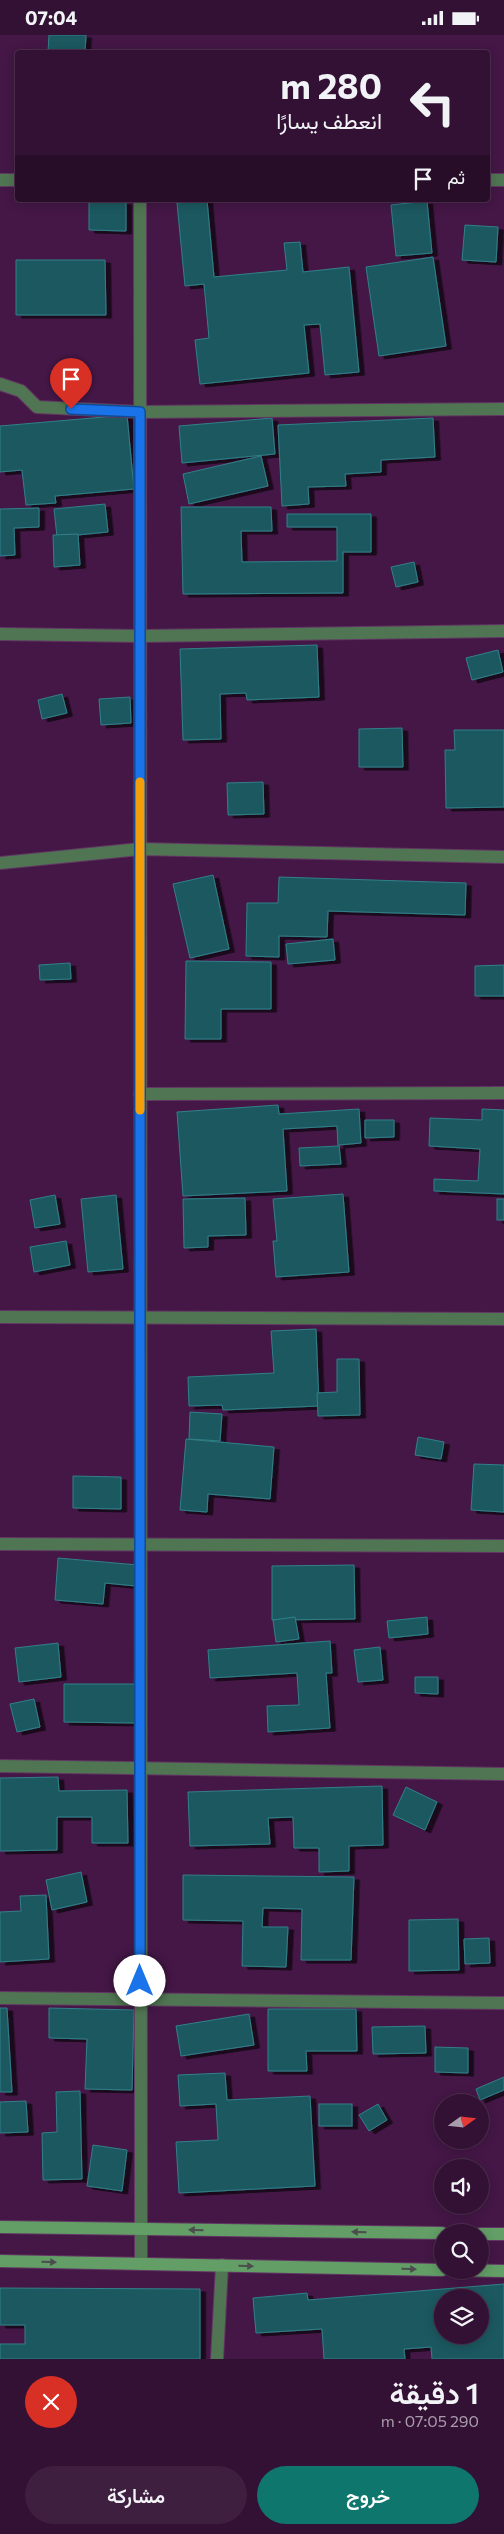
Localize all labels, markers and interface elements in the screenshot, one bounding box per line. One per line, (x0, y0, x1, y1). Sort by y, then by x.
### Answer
text: 07:04 (25, 6, 77, 29)
text: 280 m (280, 63, 382, 106)
icon: left (400, 70, 465, 135)
text: انعطف يسارًا (276, 107, 382, 134)
icon: arrive (409, 165, 437, 193)
text: ثم (447, 165, 465, 188)
pin (50, 358, 92, 409)
icon: arrive (57, 365, 85, 393)
position arrow (113, 1954, 165, 2006)
north arrow (434, 2094, 489, 2149)
map controls (434, 2094, 489, 2344)
button: sound (434, 2159, 489, 2214)
button: search (434, 2224, 489, 2279)
one-way arrow (188, 2225, 204, 2233)
one-way arrow (351, 2228, 367, 2236)
one-way arrow (41, 2258, 57, 2266)
one-way arrow (238, 2262, 254, 2270)
one-way arrow (401, 2265, 417, 2273)
button: layers (434, 2289, 489, 2344)
text: 1 دقيقة (389, 2373, 479, 2410)
button: close (25, 2376, 77, 2428)
text: 290 m · 07:05 (381, 2411, 479, 2430)
button: مشاركة (25, 2466, 247, 2524)
button: خروج (257, 2466, 479, 2524)

